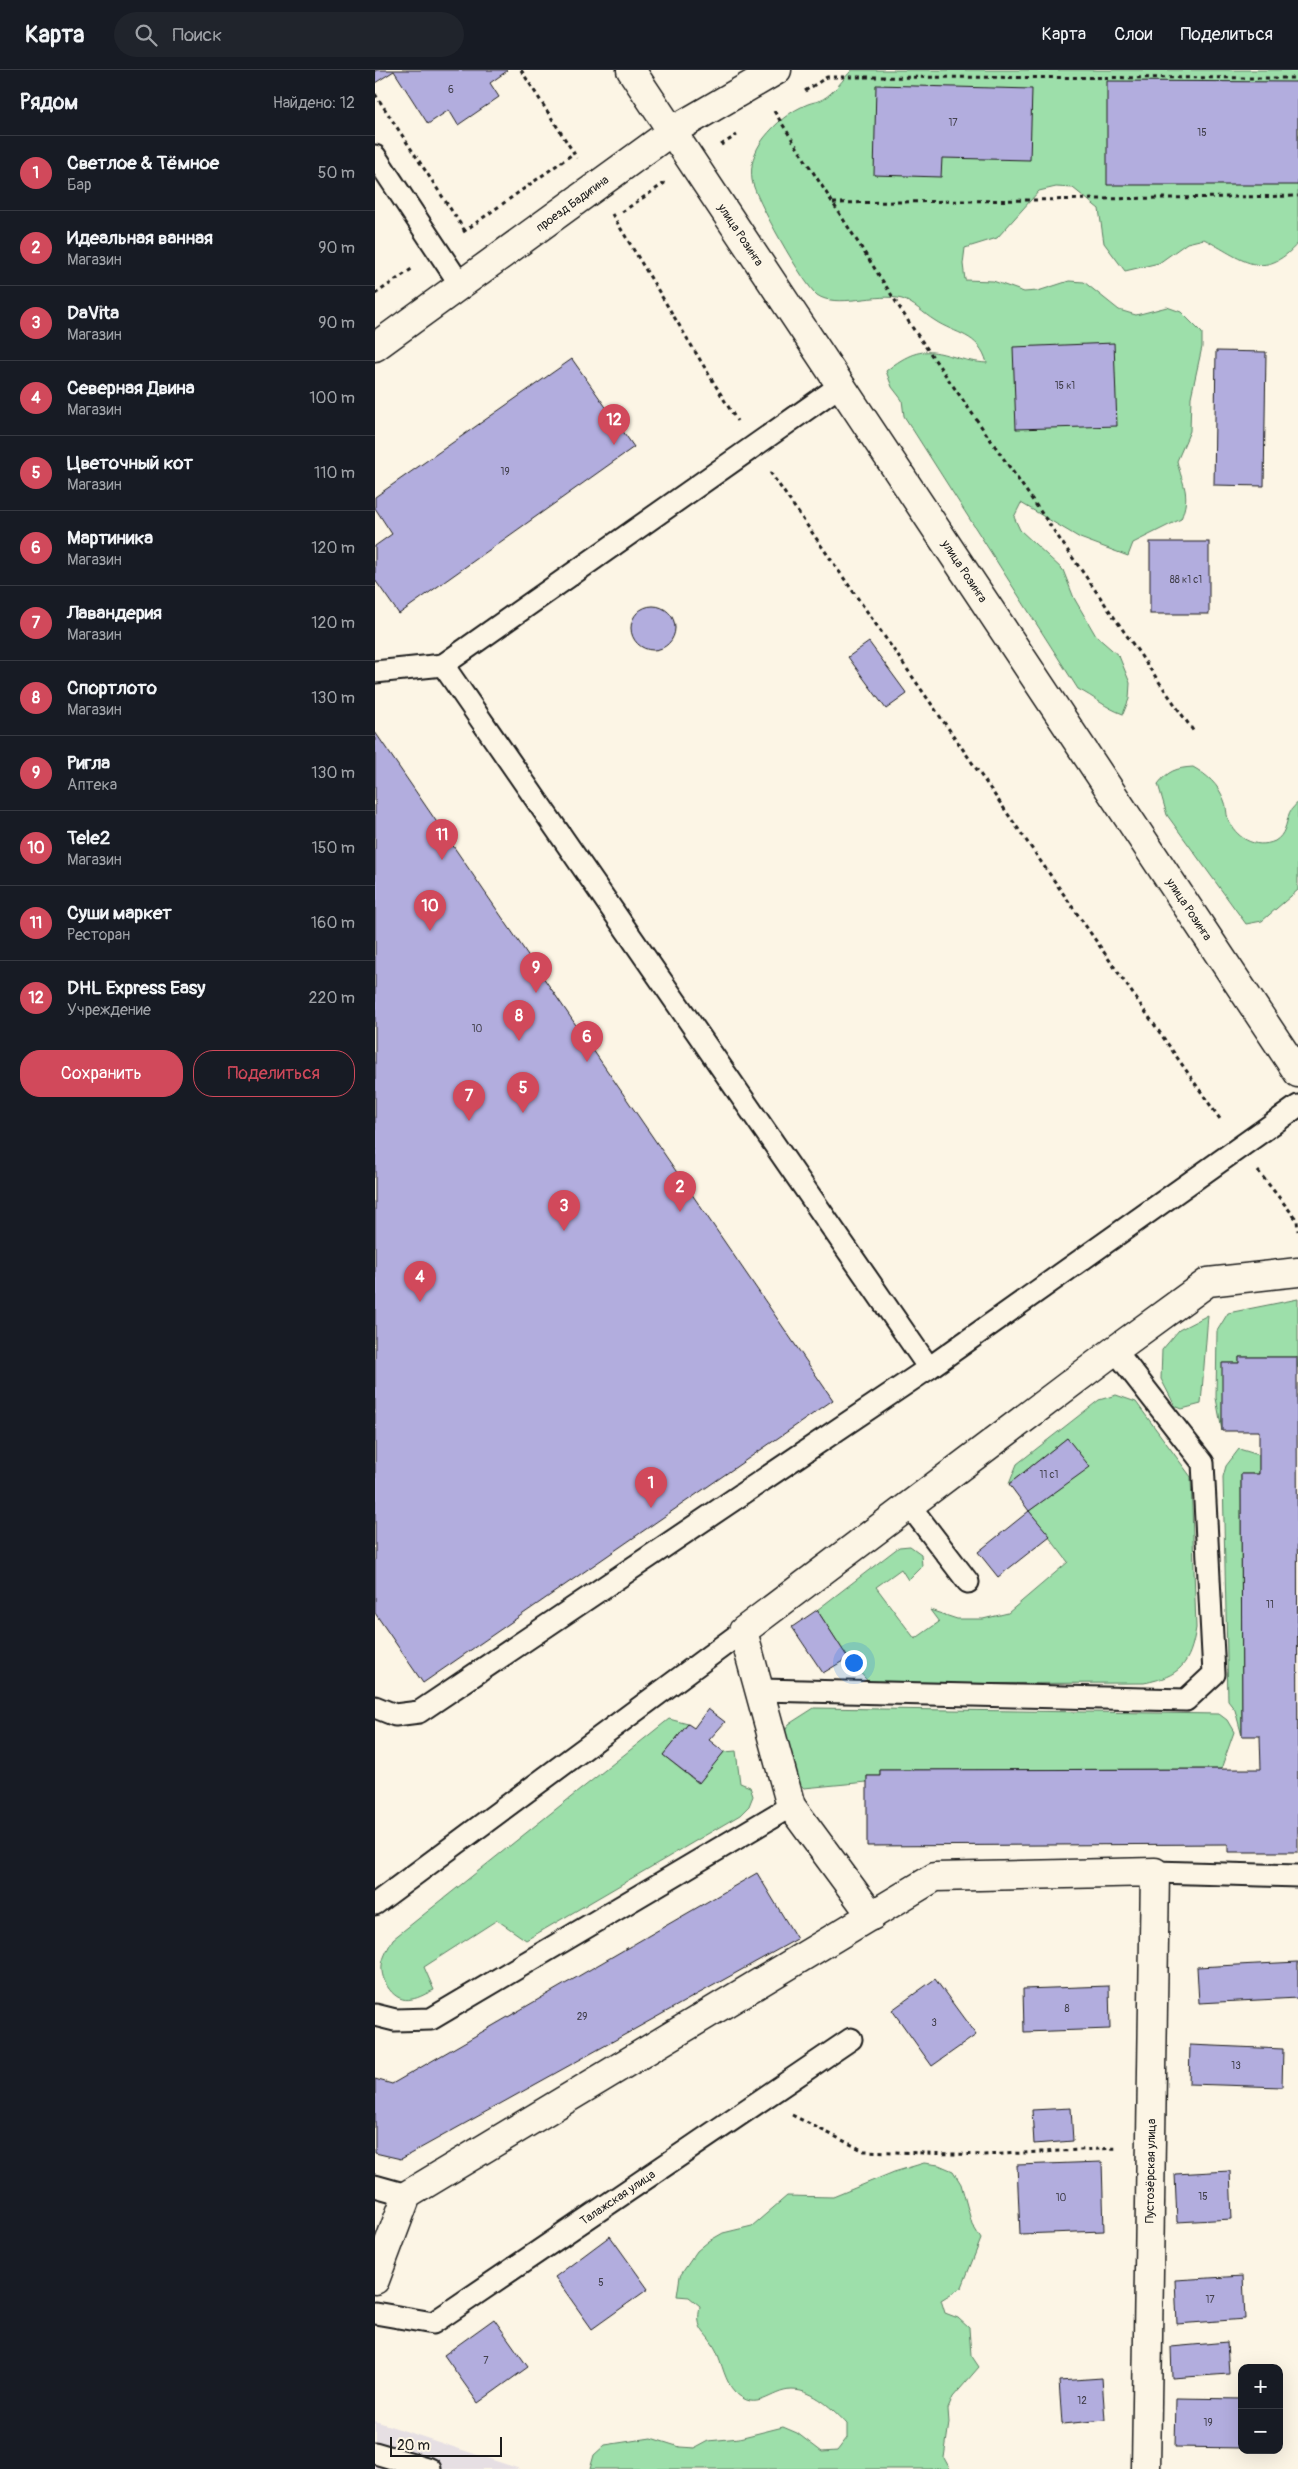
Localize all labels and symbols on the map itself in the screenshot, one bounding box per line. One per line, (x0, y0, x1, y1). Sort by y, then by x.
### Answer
house number: 6 (448, 84, 454, 96)
house number: 17 (948, 117, 958, 129)
house number: 15 (1197, 127, 1207, 139)
street label: проезд Бадигина (533, 172, 612, 235)
street label: улица Розинга (714, 200, 767, 269)
house number: 15 к1 (1055, 380, 1075, 392)
pin: 12 (598, 404, 630, 445)
house number: 19 (500, 466, 510, 478)
street label: улица Розинга (938, 536, 991, 606)
house number: 88 к1 с1 (1170, 574, 1202, 586)
pin: 11 (426, 819, 458, 860)
street label: улица Розинга (1163, 874, 1216, 944)
pin: 10 (414, 890, 446, 931)
pin: 9 (520, 952, 552, 993)
pin: 8 (503, 1000, 535, 1041)
pin: 6 (571, 1021, 603, 1062)
house number: 10 (472, 1023, 483, 1035)
pin: 5 (507, 1072, 539, 1113)
pin: 7 (453, 1080, 485, 1121)
pin: 2 (664, 1171, 696, 1212)
pin: 3 (548, 1190, 580, 1231)
pin: 4 (404, 1261, 436, 1302)
pin: 1 (635, 1467, 667, 1508)
house number: 11 с1 (1040, 1469, 1059, 1481)
house number: 11 (1266, 1599, 1274, 1611)
your location (841, 1650, 867, 1676)
house number: 8 (1064, 2003, 1070, 2015)
house number: 29 (577, 2011, 587, 2023)
house number: 3 (931, 2017, 937, 2029)
house number: 13 (1231, 2060, 1241, 2072)
street label: Пустозёрская улица (1143, 2118, 1159, 2223)
street label: Талажская улица (577, 2166, 658, 2229)
house number: 15 (1198, 2191, 1208, 2203)
house number: 10 (1056, 2192, 1067, 2204)
house number: 5 (598, 2277, 604, 2289)
house number: 17 (1205, 2294, 1215, 2306)
house number: 7 (483, 2355, 489, 2367)
house number: 12 (1077, 2395, 1087, 2407)
house number: 19 (1203, 2417, 1213, 2429)
scale bar (390, 2434, 503, 2457)

